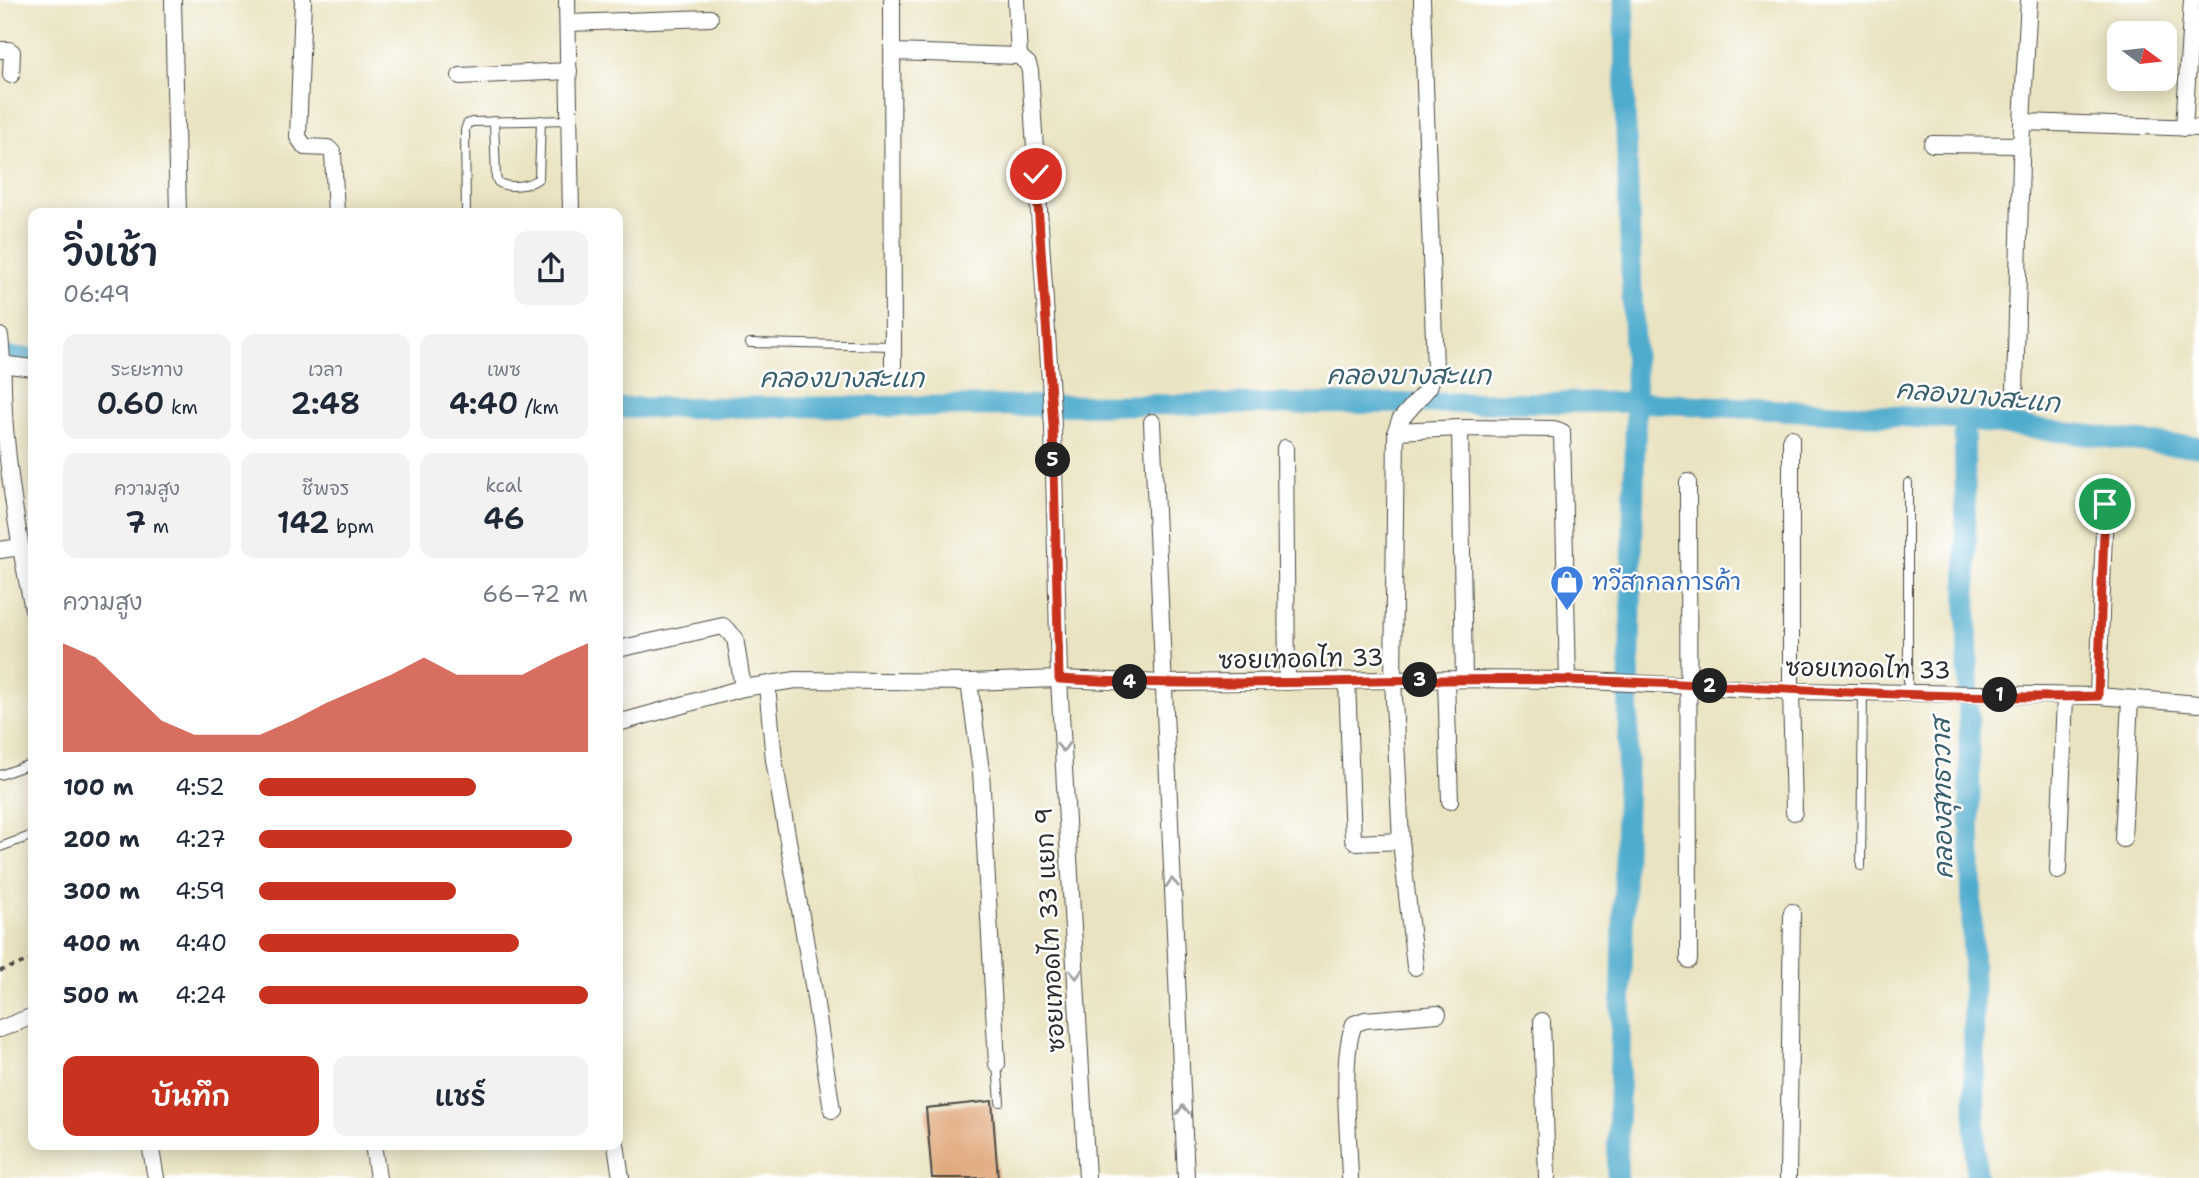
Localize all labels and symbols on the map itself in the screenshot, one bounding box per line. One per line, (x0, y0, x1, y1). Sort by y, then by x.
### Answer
north arrow (2107, 21, 2177, 91)
pin (1006, 144, 1066, 204)
water label: คลองบางสะแก (1327, 357, 1493, 392)
water label: คลองบางสะแก (760, 360, 926, 395)
water label: คลองบางสะแก (1894, 371, 2063, 420)
pin: 5 (1036, 442, 1070, 477)
pin (2075, 474, 2135, 534)
shop icon: ทวีสากลการค้า (1548, 563, 1586, 612)
place label: ทวีสากลการค้า (1592, 566, 1741, 598)
street label: ซอยเทอดไท 33 (1218, 642, 1384, 676)
street label: ซอยเทอดไท 33 (1785, 652, 1951, 686)
pin: 3 (1402, 662, 1438, 698)
pin: 4 (1112, 664, 1148, 700)
pin: 2 (1692, 668, 1728, 704)
pin: 1 (1982, 678, 2018, 712)
water label: คลองสุทธาวาส (1922, 712, 1963, 880)
one-way arrow (1055, 742, 1070, 753)
street label: ซอยเทอดไท 33 แยก 9 (1028, 807, 1072, 1053)
one-way arrow (1165, 877, 1180, 888)
one-way arrow (1068, 969, 1083, 980)
one-way arrow (1175, 1104, 1190, 1115)

